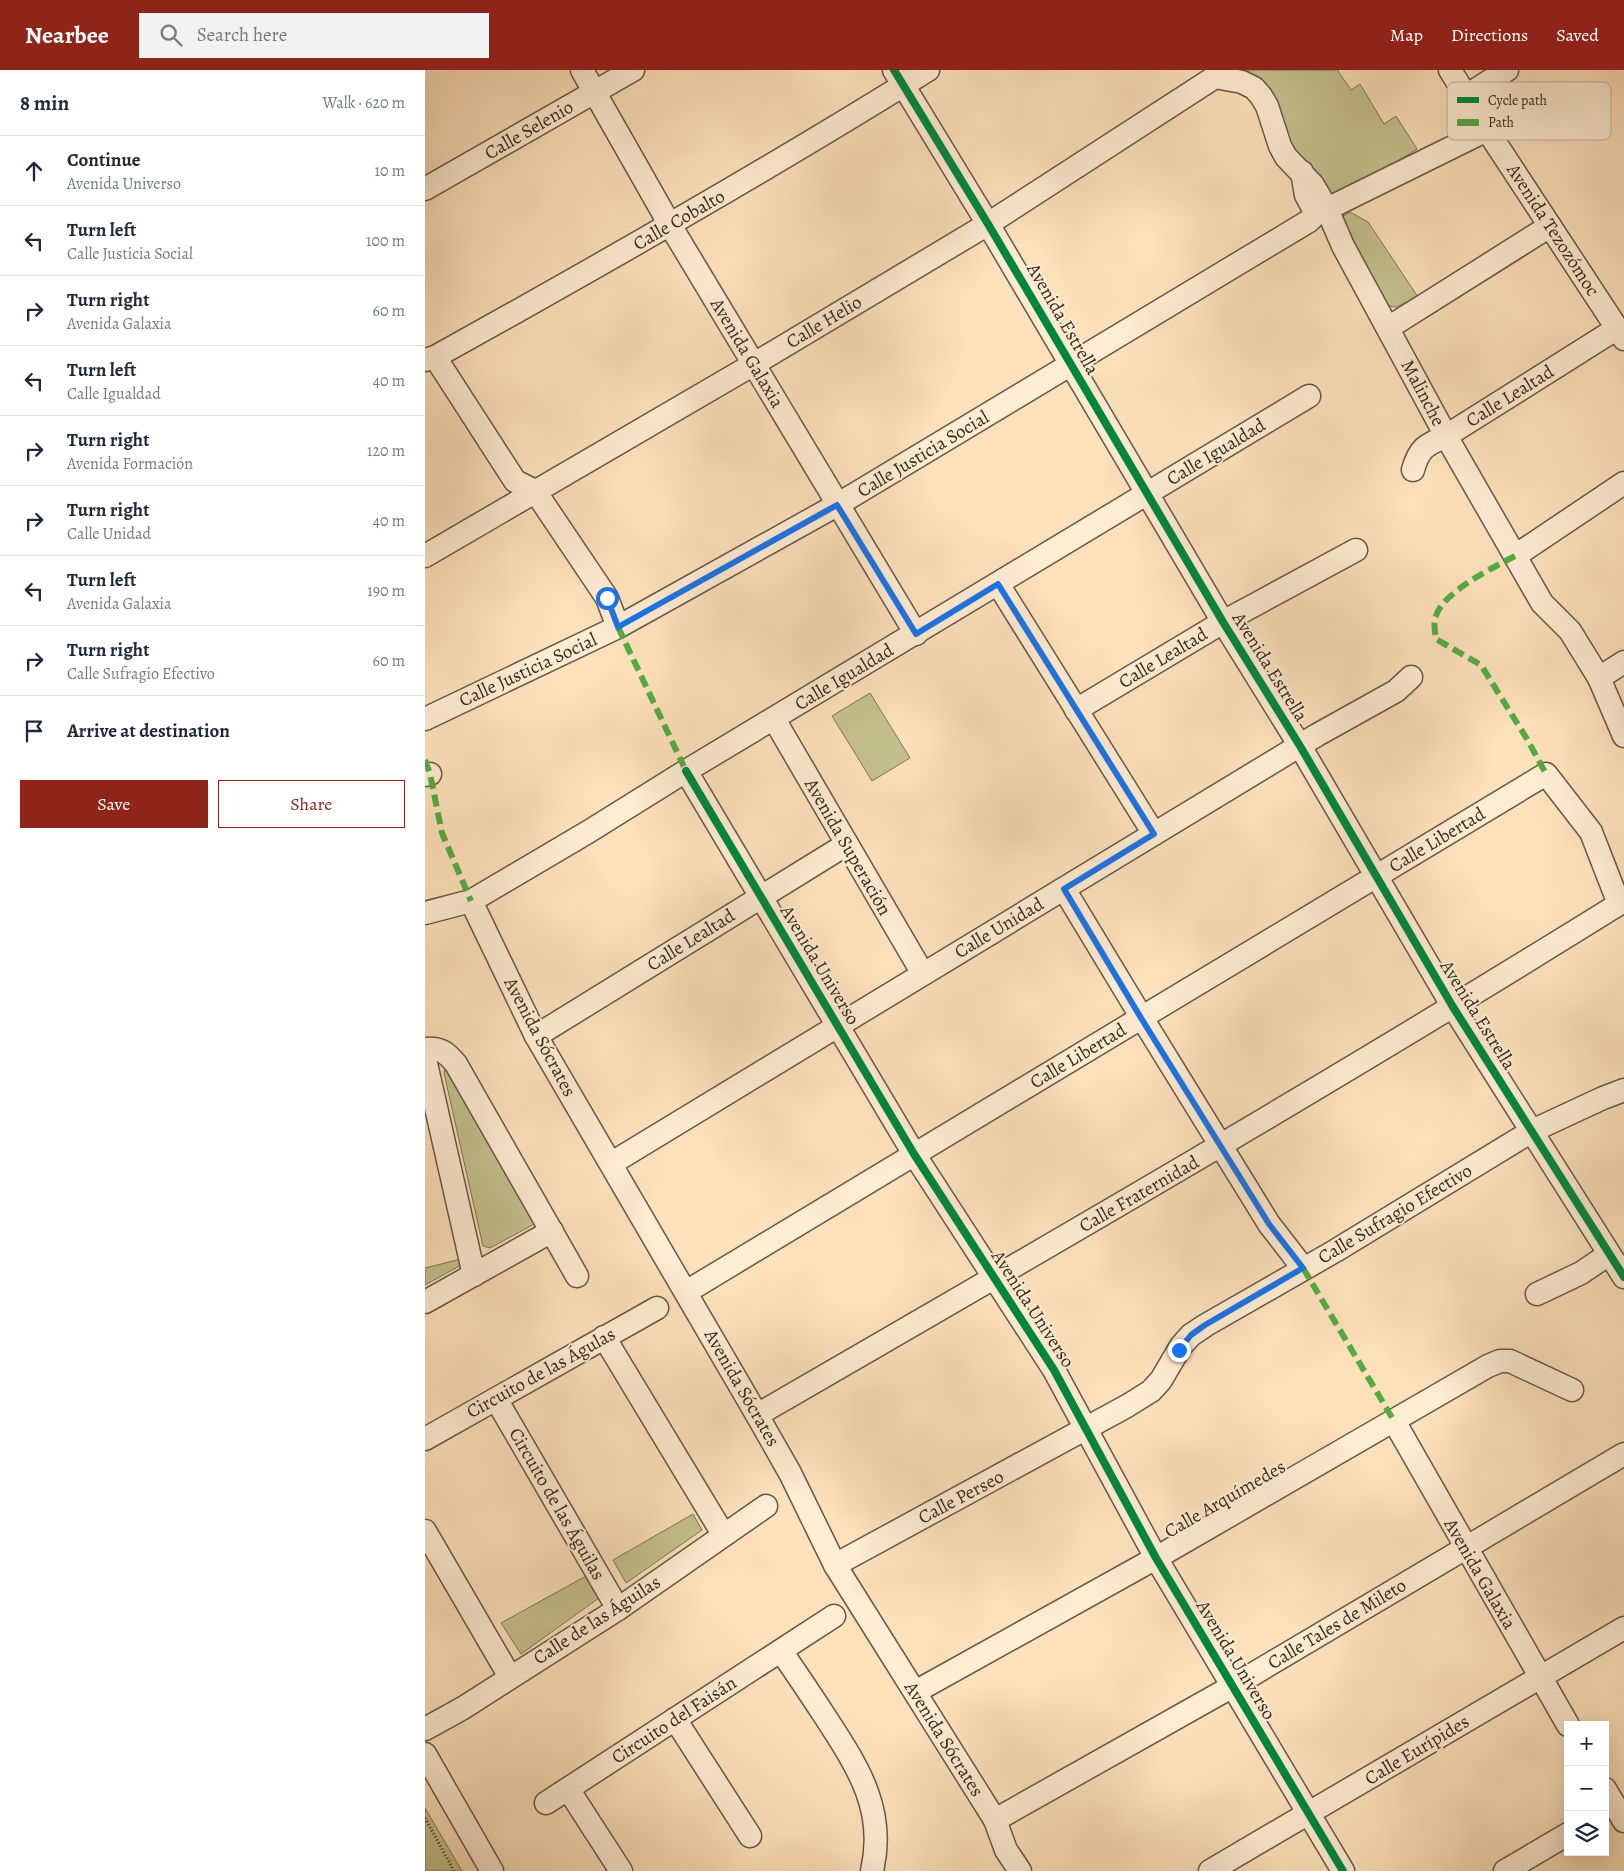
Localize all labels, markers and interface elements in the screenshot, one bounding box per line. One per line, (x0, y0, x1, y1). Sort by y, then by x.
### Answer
search box (139, 13, 489, 58)
text: Nearbee (25, 19, 109, 51)
icon: search (157, 21, 185, 49)
text: Search here (197, 22, 287, 48)
text: Map (1390, 23, 1423, 47)
text: Directions (1451, 23, 1528, 47)
text: Saved (1556, 23, 1599, 47)
legend (1447, 82, 1611, 140)
text: 8 min (20, 89, 69, 117)
text: Cycle path (1488, 91, 1548, 110)
text: Walk · 620 m (323, 92, 405, 114)
street label: Calle Selenio (480, 94, 578, 166)
text: Path (1488, 113, 1515, 132)
text: Continue (67, 147, 141, 173)
icon: ahead (20, 157, 48, 185)
street label: Avenida Tezozómoc (1500, 158, 1606, 301)
text: 10 m (375, 160, 405, 182)
text: Avenida Universo (67, 173, 181, 195)
street label: Calle Cobalto (628, 183, 730, 257)
text: Turn left (67, 217, 136, 243)
icon: left (20, 227, 48, 255)
text: 100 m (366, 230, 405, 252)
text: Calle Justicia Social (67, 243, 193, 265)
street label: Avenida Estrella (1020, 258, 1106, 380)
text: Turn right (67, 287, 149, 313)
street label: Calle Helio (781, 289, 867, 355)
street label: Avenida Galaxia (703, 292, 790, 413)
icon: right (20, 297, 48, 325)
text: 60 m (373, 300, 405, 322)
text: Avenida Galaxia (67, 313, 171, 335)
street label: Malinche (1395, 355, 1451, 431)
text: Turn left (67, 357, 136, 383)
street label: Calle Lealtad (1461, 358, 1560, 433)
icon: left (20, 367, 48, 395)
text: 40 m (373, 370, 405, 392)
text: Calle Igualdad (67, 383, 161, 405)
street label: Calle Justicia Social (852, 404, 994, 504)
street label: Calle Igualdad (1162, 412, 1271, 492)
text: Turn right (67, 427, 149, 453)
icon: right (20, 437, 48, 465)
text: 120 m (367, 440, 405, 462)
text: Avenida Formación (67, 453, 193, 475)
text: Turn right (67, 497, 149, 523)
icon: right (20, 507, 48, 535)
text: 40 m (373, 510, 405, 532)
text: Calle Unidad (67, 523, 151, 545)
text: Turn left (67, 567, 136, 593)
icon: left (20, 577, 48, 605)
text: 190 m (367, 580, 405, 602)
route start (596, 587, 619, 610)
text: Avenida Galaxia (67, 593, 171, 615)
street label: Avenida Estrella (1225, 606, 1314, 727)
street label: Calle Lealtad (1114, 621, 1213, 695)
street label: Calle Justicia Social (455, 626, 602, 713)
text: Turn right (67, 637, 149, 663)
street label: Calle Igualdad (790, 637, 899, 717)
icon: right (20, 647, 48, 675)
text: 60 m (373, 650, 405, 672)
text: Calle Sufragio Efectivo (67, 663, 215, 685)
icon: arrive (20, 717, 48, 745)
text: Arrive at destination (67, 718, 230, 744)
street label: Avenida Superación (798, 773, 898, 920)
button: Save (20, 780, 208, 828)
button: Share (218, 780, 405, 828)
street label: Calle Libertad (1384, 801, 1491, 879)
street label: Calle Unidad (949, 891, 1049, 965)
street label: Avenida Universo (773, 899, 866, 1030)
street label: Calle Lealtad (642, 902, 741, 977)
street label: Avenida Estrella (1433, 954, 1522, 1075)
street label: Avenida Sócrates (497, 972, 582, 1101)
street label: Calle Libertad (1025, 1017, 1132, 1095)
street label: Calle Fraternidad (1074, 1149, 1204, 1239)
street label: Calle Sufragio Efectivo (1313, 1158, 1477, 1270)
street label: Avenida Universo (985, 1244, 1081, 1373)
street label: Circuito de las Águlas (462, 1321, 620, 1425)
street label: Avenida Sócrates (697, 1324, 786, 1451)
route end (1168, 1339, 1191, 1362)
street label: Circuito de las Águilas (503, 1423, 611, 1585)
street label: Calle Arquímedes (1160, 1454, 1290, 1544)
street label: Calle Perseo (914, 1464, 1008, 1530)
street label: Avenida Galaxia (1437, 1513, 1522, 1634)
street label: Calle de las Águilas (528, 1569, 666, 1671)
street label: Calle Tales de Mileto (1263, 1572, 1411, 1676)
street label: Avenida Universo (1189, 1594, 1282, 1725)
street label: Circuito del Faisán (606, 1670, 742, 1770)
street label: Avenida Sócrates (898, 1675, 990, 1802)
street label: Calle Eurípides (1360, 1709, 1474, 1791)
map controls (1564, 1721, 1609, 1856)
button: + (1564, 1721, 1609, 1766)
button: − (1564, 1766, 1609, 1811)
button: layers (1564, 1811, 1609, 1856)

